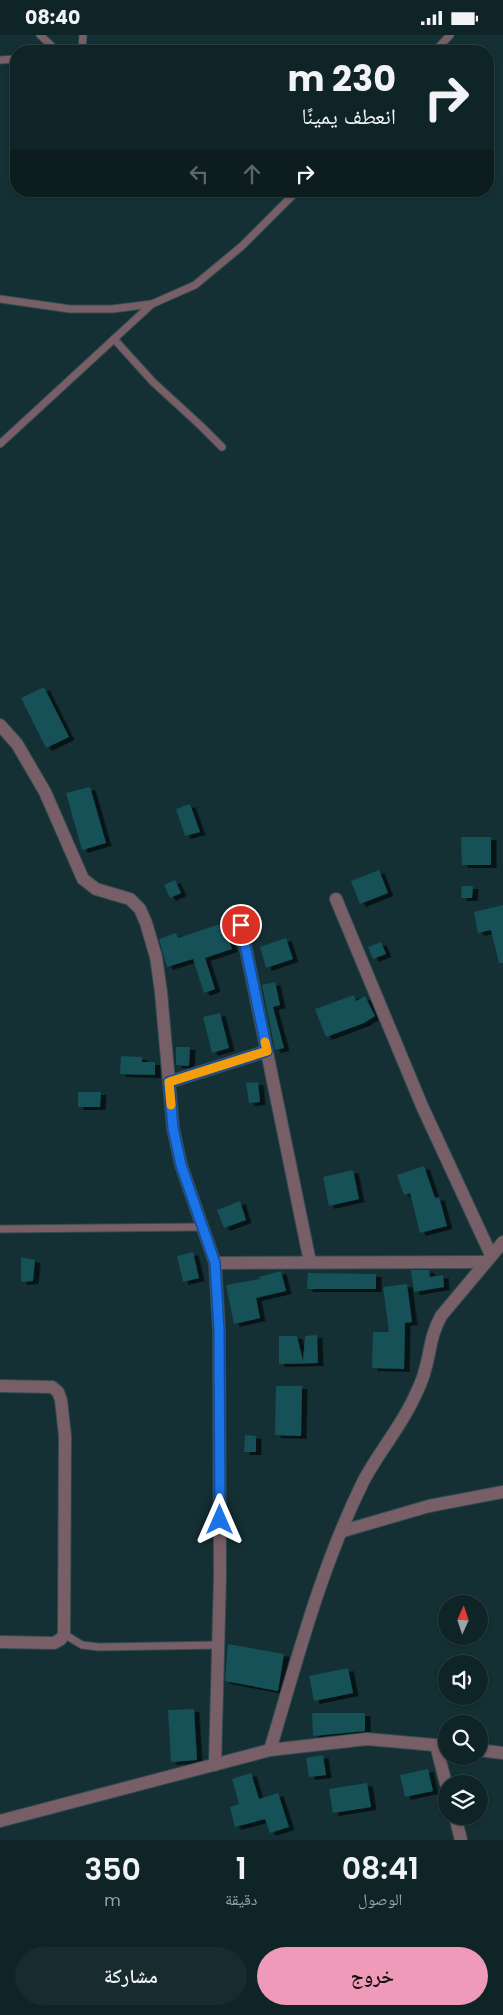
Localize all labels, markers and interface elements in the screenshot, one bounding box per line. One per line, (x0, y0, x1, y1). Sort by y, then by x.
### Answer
text: 08:40 (25, 4, 80, 31)
text: 230 m (288, 54, 396, 103)
icon: right (414, 65, 479, 130)
text: انعطف يمينًا (301, 101, 396, 132)
icon: left (185, 160, 213, 188)
icon: ahead (238, 160, 266, 188)
icon: right (291, 160, 319, 188)
pin (220, 904, 262, 946)
icon: arrive (227, 911, 255, 939)
position arrow (193, 1493, 245, 1545)
north arrow (438, 1595, 488, 1645)
map controls (438, 1595, 488, 1825)
button: sound (438, 1655, 488, 1705)
button: search (438, 1715, 488, 1765)
button: layers (438, 1775, 488, 1825)
text: 1 (236, 1847, 247, 1890)
text: 08:41 (342, 1847, 419, 1890)
text: 350 (84, 1848, 141, 1891)
text: دقيقة (225, 1888, 258, 1911)
text: الوصول (358, 1888, 402, 1911)
text: m (104, 1889, 121, 1912)
button: مشاركة (15, 1947, 247, 2005)
button: خروج (257, 1947, 488, 2005)

